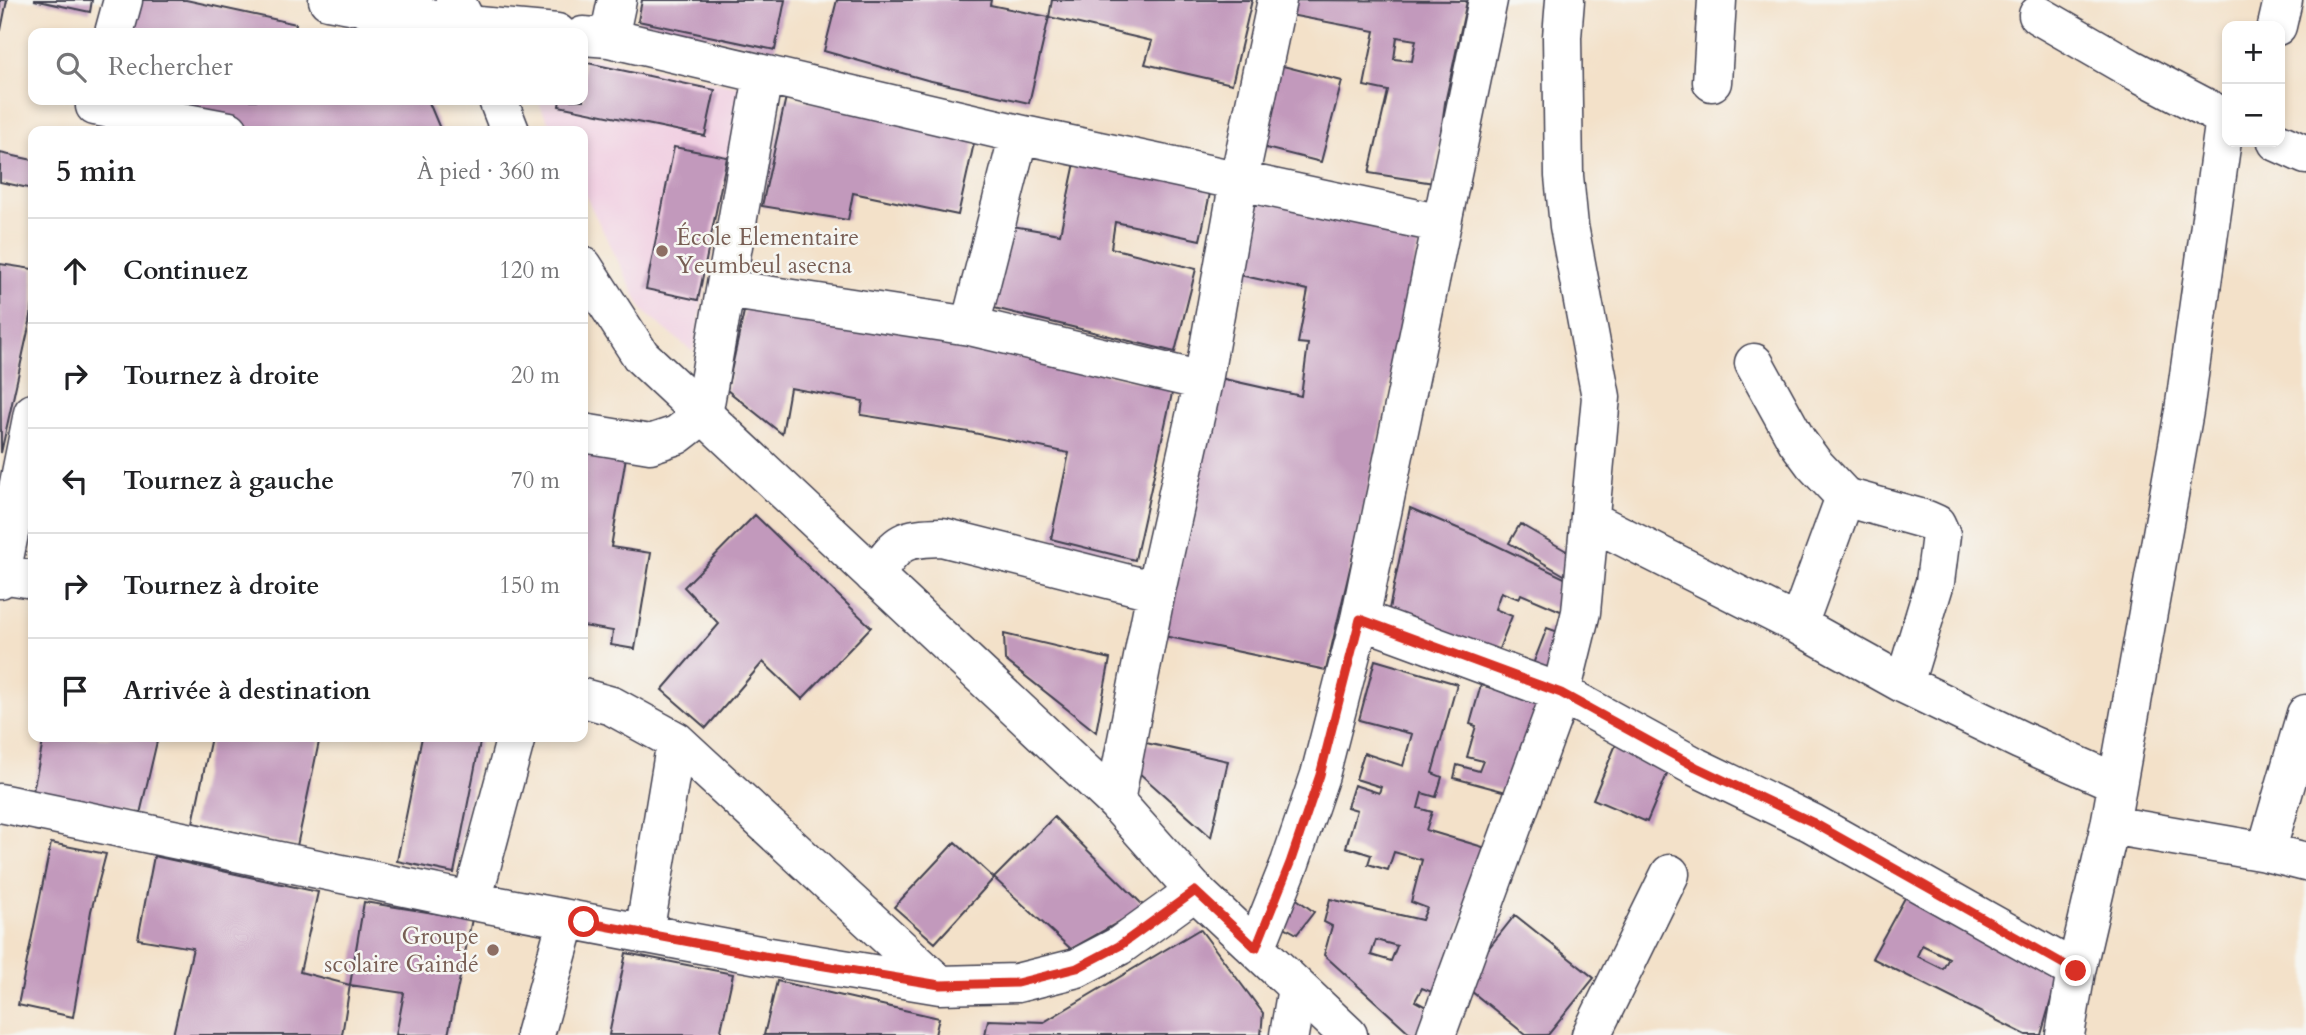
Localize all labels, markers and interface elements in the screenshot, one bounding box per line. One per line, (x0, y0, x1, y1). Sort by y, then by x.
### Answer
map controls (2222, 21, 2285, 147)
button: + (2222, 21, 2285, 84)
search box (28, 28, 588, 105)
icon: search (52, 48, 90, 86)
text: Rechercher (108, 49, 233, 84)
button: − (2222, 84, 2285, 147)
text: 5 min (56, 151, 136, 192)
text: À pied · 360 m (417, 156, 560, 187)
place label: École Elementaire Yeumbeul asecna (676, 221, 859, 282)
marker: École Elementaire Yeumbeul asecna (654, 243, 670, 259)
icon: ahead (56, 252, 94, 290)
text: Continuez (123, 253, 248, 288)
text: 120 m (499, 255, 560, 286)
icon: right (56, 357, 94, 395)
text: Tournez à droite (123, 358, 319, 393)
text: 20 m (511, 360, 560, 391)
icon: left (56, 462, 94, 500)
text: Tournez à gauche (123, 463, 334, 498)
text: 70 m (511, 465, 560, 496)
icon: right (56, 567, 94, 605)
text: Tournez à droite (123, 568, 319, 603)
text: 150 m (499, 570, 560, 601)
icon: arrive (56, 672, 94, 710)
text: Arrivée à destination (123, 673, 371, 708)
route start (568, 906, 599, 937)
place label: Groupe scolaire Gaindé (324, 920, 479, 981)
marker: Groupe scolaire Gaindé (485, 942, 501, 958)
route end (2060, 955, 2091, 986)

